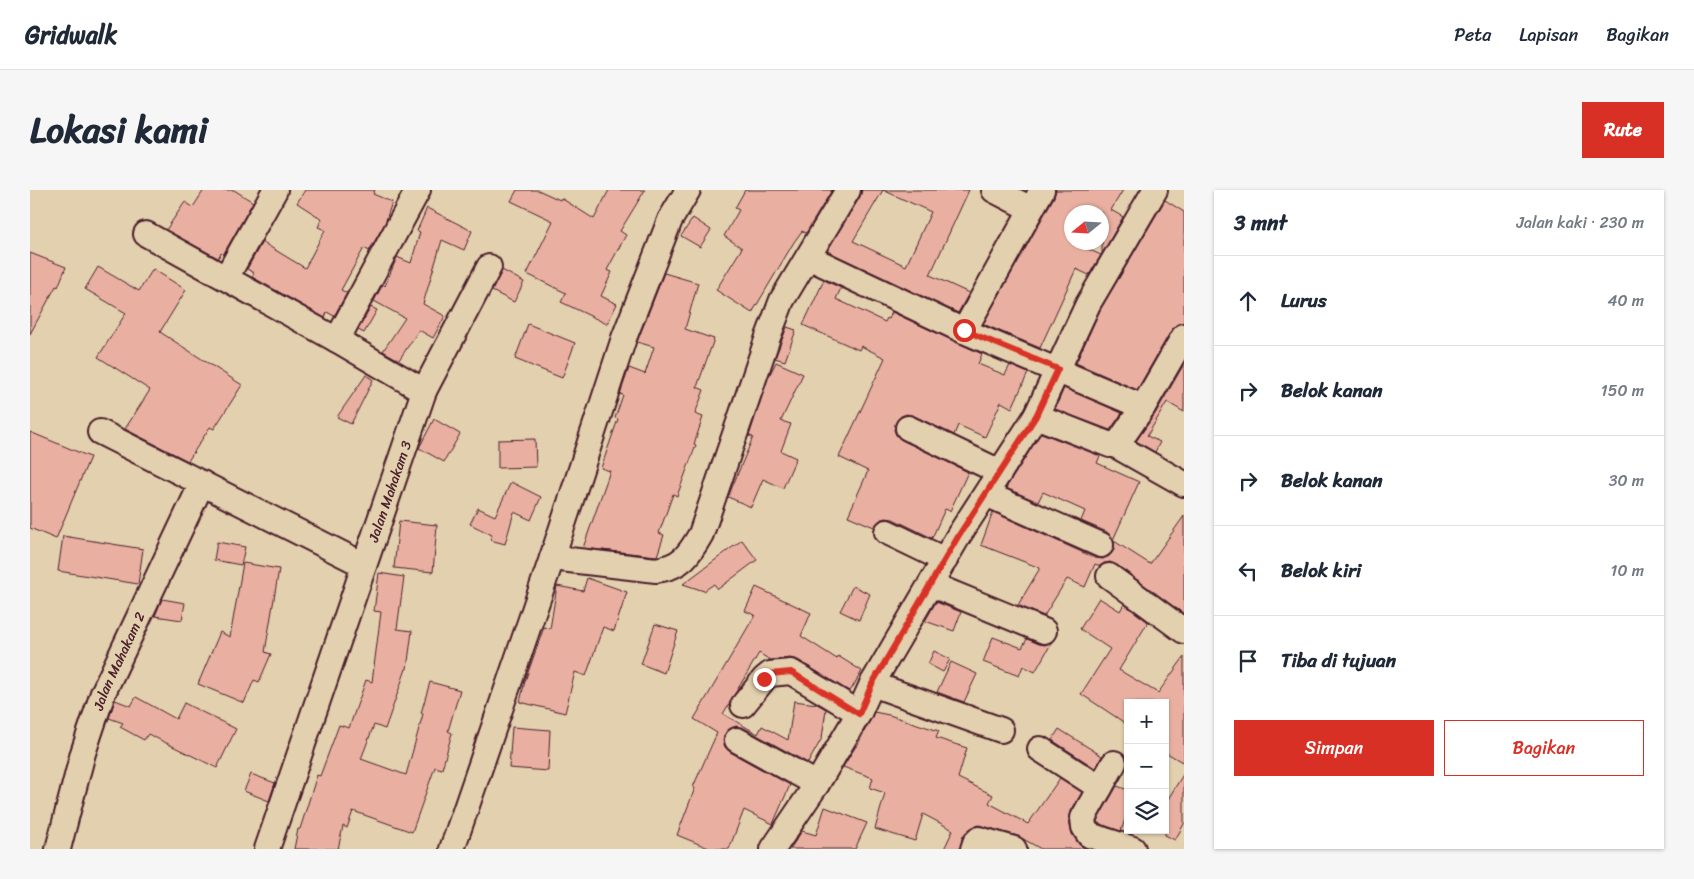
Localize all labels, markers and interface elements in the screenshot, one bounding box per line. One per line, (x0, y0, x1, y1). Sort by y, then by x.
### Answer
text: Gridwalk (25, 14, 117, 56)
text: Peta (1454, 19, 1491, 51)
text: Lapisan (1519, 19, 1578, 51)
text: Bagikan (1606, 19, 1669, 51)
text: Lokasi kami (30, 99, 208, 161)
button: Rute (1582, 102, 1664, 158)
text: 3 mnt (1234, 204, 1287, 242)
north arrow (1064, 205, 1109, 250)
text: Jalan kaki · 230 m (1516, 208, 1644, 237)
text: Lurus (1281, 284, 1327, 317)
text: 40 m (1607, 286, 1644, 315)
icon: ahead (1234, 287, 1262, 315)
route start (953, 319, 976, 342)
text: Belok kanan (1281, 374, 1383, 407)
text: 150 m (1601, 376, 1644, 405)
icon: right (1234, 377, 1262, 405)
street label: Jalan Mahakam 3 (361, 437, 419, 547)
text: Belok kanan (1281, 464, 1383, 497)
text: 30 m (1609, 466, 1644, 495)
icon: right (1234, 467, 1262, 495)
text: Belok kiri (1281, 554, 1361, 587)
text: 10 m (1611, 556, 1644, 585)
icon: left (1234, 557, 1262, 585)
street label: Jalan Mahakam 2 (86, 608, 153, 715)
text: Tiba di tujuan (1281, 644, 1396, 677)
icon: arrive (1234, 647, 1262, 675)
route end (753, 668, 776, 691)
map controls (1124, 699, 1169, 834)
button: + (1124, 699, 1169, 744)
button: Simpan (1234, 720, 1434, 776)
button: Bagikan (1444, 720, 1644, 776)
button: − (1124, 744, 1169, 789)
button: layers (1124, 789, 1169, 834)

